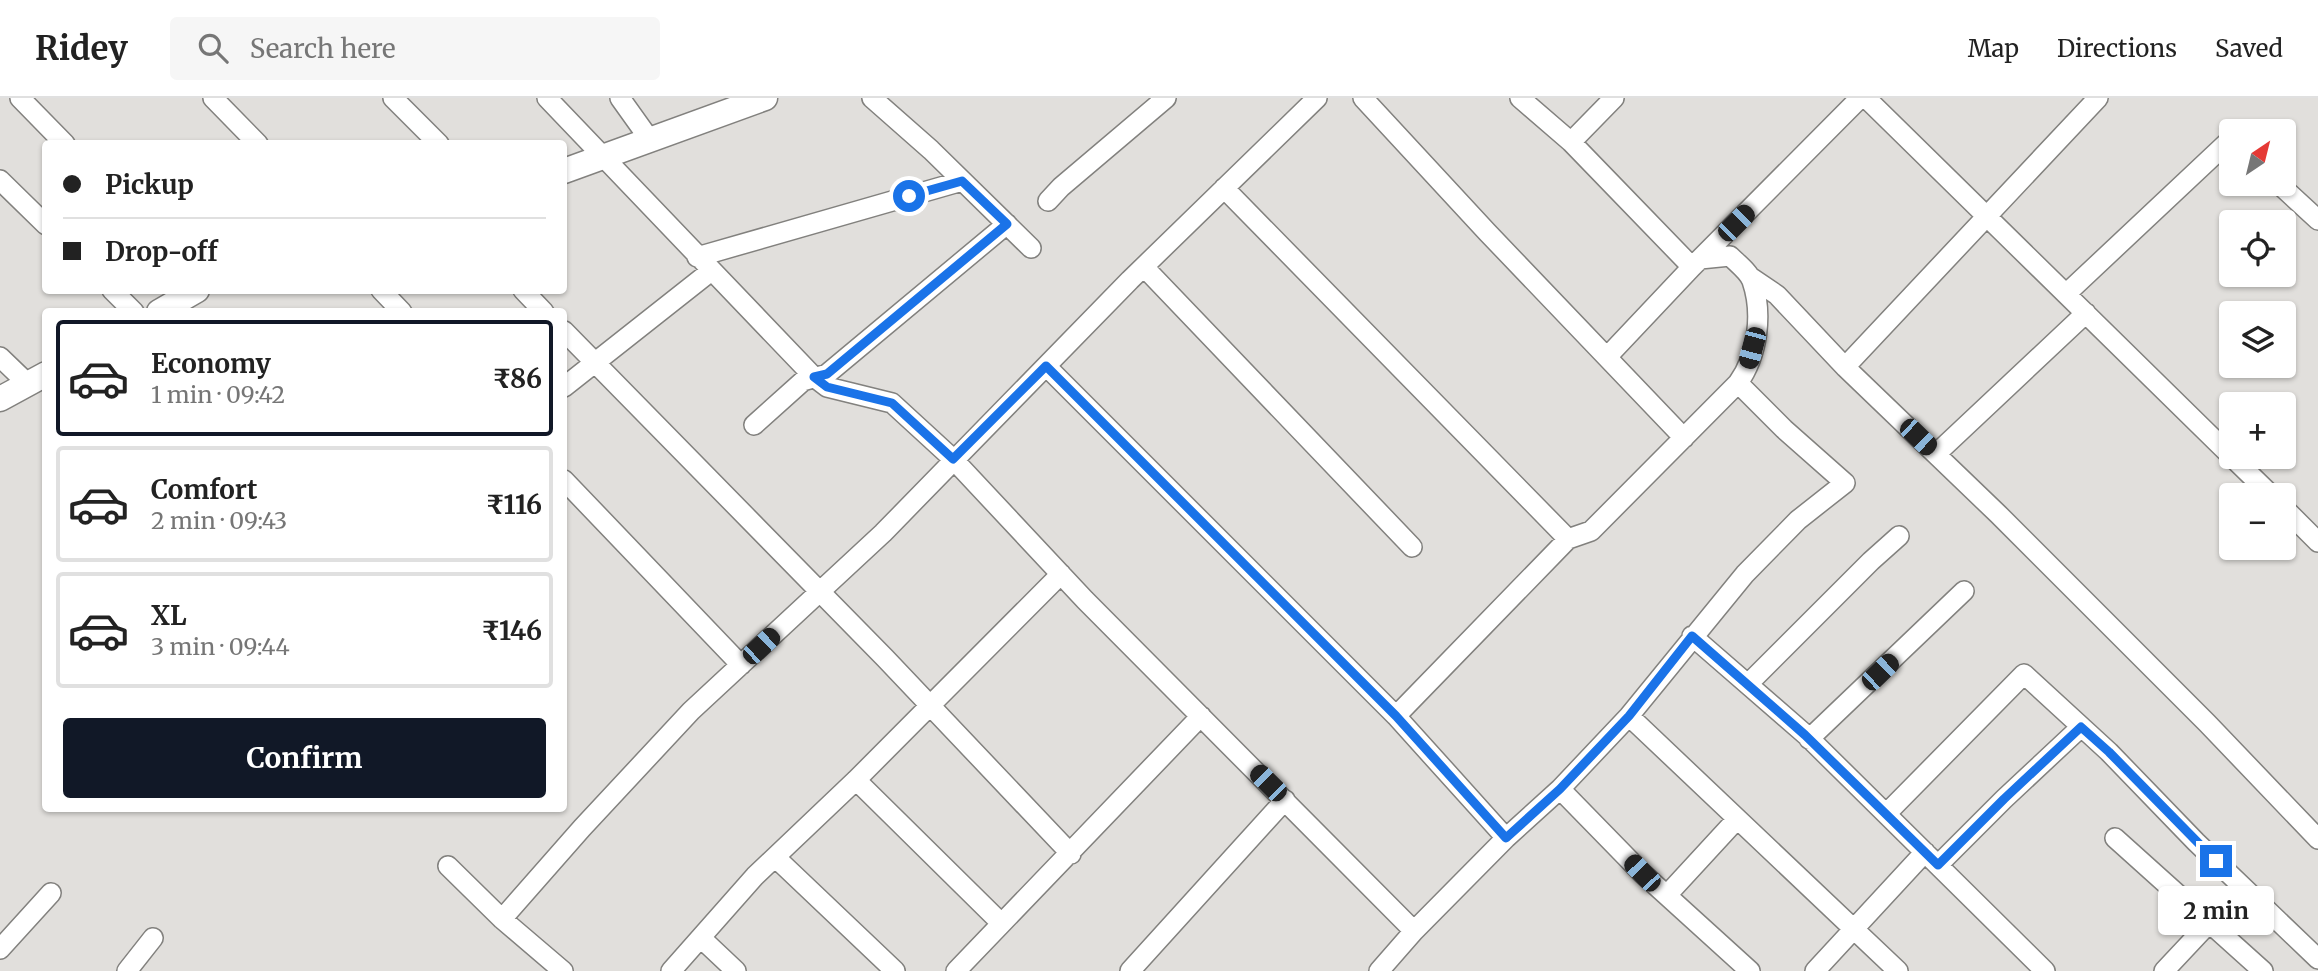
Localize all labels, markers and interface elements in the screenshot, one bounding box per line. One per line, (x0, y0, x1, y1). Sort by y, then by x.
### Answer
search box (170, 17, 660, 80)
text: Ridey (35, 28, 128, 69)
icon: search (194, 29, 232, 67)
text: Search here (250, 32, 396, 65)
text: Map (1968, 33, 2019, 64)
text: Directions (2057, 33, 2177, 64)
text: Saved (2215, 33, 2283, 64)
north arrow (2219, 119, 2296, 196)
map controls (2219, 119, 2296, 560)
text: Pickup (105, 168, 194, 201)
route start (893, 180, 925, 212)
car (1714, 201, 1759, 245)
button: locate (2219, 210, 2296, 287)
text: Drop-off (105, 235, 218, 268)
button: layers (2219, 301, 2296, 378)
car (1737, 325, 1768, 371)
icon: car (67, 347, 130, 410)
text: Economy (151, 347, 271, 380)
text: ₹86 (493, 362, 542, 395)
text: 1 min · 09:42 (151, 380, 285, 409)
button: + (2219, 392, 2296, 469)
car (1896, 415, 1941, 459)
icon: car (67, 473, 130, 536)
text: Comfort (151, 473, 257, 506)
button: − (2219, 483, 2296, 560)
text: ₹116 (486, 488, 542, 521)
text: 2 min · 09:43 (151, 506, 287, 535)
icon: car (67, 599, 130, 662)
text: XL (151, 599, 187, 632)
text: ₹146 (481, 614, 542, 647)
car (739, 624, 784, 668)
text: 3 min · 09:44 (151, 632, 290, 661)
car (1858, 650, 1903, 694)
button: Confirm (63, 718, 546, 798)
car (1246, 761, 1291, 805)
route end (2200, 845, 2232, 877)
car (1620, 851, 1665, 895)
callout: 2 min (2158, 886, 2274, 934)
text: 2 min (2183, 896, 2249, 925)

